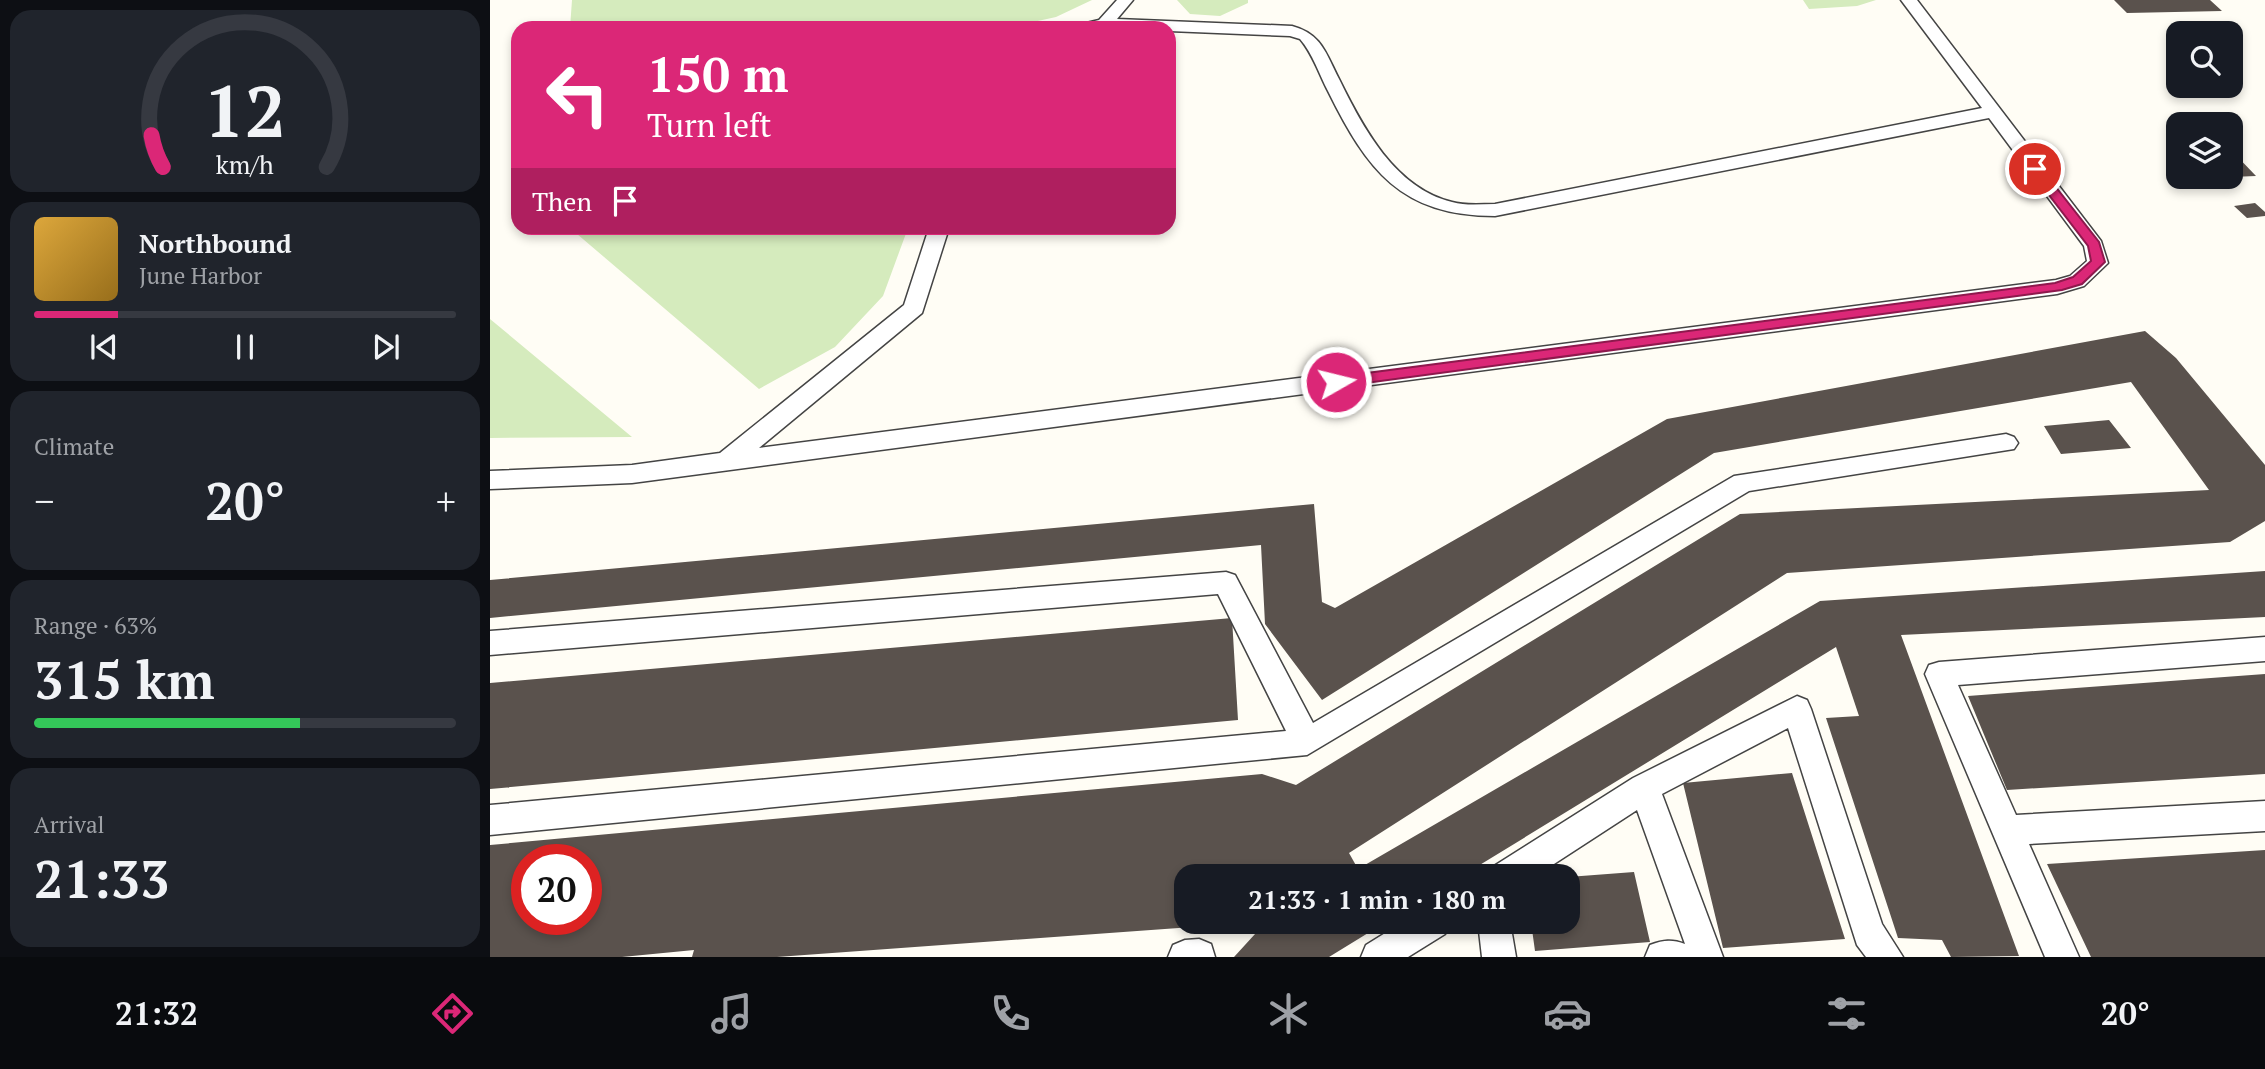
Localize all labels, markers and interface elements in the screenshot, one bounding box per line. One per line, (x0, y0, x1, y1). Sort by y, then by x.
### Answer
map controls (2166, 21, 2243, 189)
button: search (2166, 21, 2243, 98)
text: 150 m (647, 41, 789, 106)
icon: left (532, 49, 623, 140)
text: 12 (204, 61, 286, 158)
text: Turn left (647, 104, 771, 146)
button: layers (2166, 112, 2243, 189)
pin (2005, 139, 2065, 199)
text: km/h (216, 148, 274, 181)
icon: arrive (2016, 150, 2054, 188)
icon: arrive (606, 182, 644, 220)
text: Then (532, 184, 592, 218)
text: Northbound (139, 226, 292, 260)
text: June Harbor (139, 260, 262, 291)
icon: previous (85, 328, 123, 366)
icon: pause (226, 328, 264, 366)
icon: next (367, 328, 405, 366)
position arrow (1299, 345, 1373, 419)
text: Climate (34, 431, 114, 462)
text: 20° (205, 466, 285, 535)
text: − (34, 476, 54, 526)
text: + (436, 476, 456, 526)
text: Range · 63% (34, 610, 157, 641)
text: 315 km (34, 645, 215, 714)
text: Arrival (34, 809, 105, 840)
text: 21:33 (34, 844, 169, 913)
speed limit sign: 20 (511, 844, 602, 935)
text: 21:33 · 1 min · 180 m (1248, 882, 1506, 916)
icon: directions (428, 989, 477, 1038)
icon: music (707, 989, 756, 1038)
icon: phone (986, 989, 1035, 1038)
icon: climate (1264, 989, 1313, 1038)
icon: car (1543, 989, 1592, 1038)
icon: filters (1822, 989, 1871, 1038)
text: 21:32 (115, 992, 198, 1034)
text: 20° (2101, 992, 2150, 1034)

